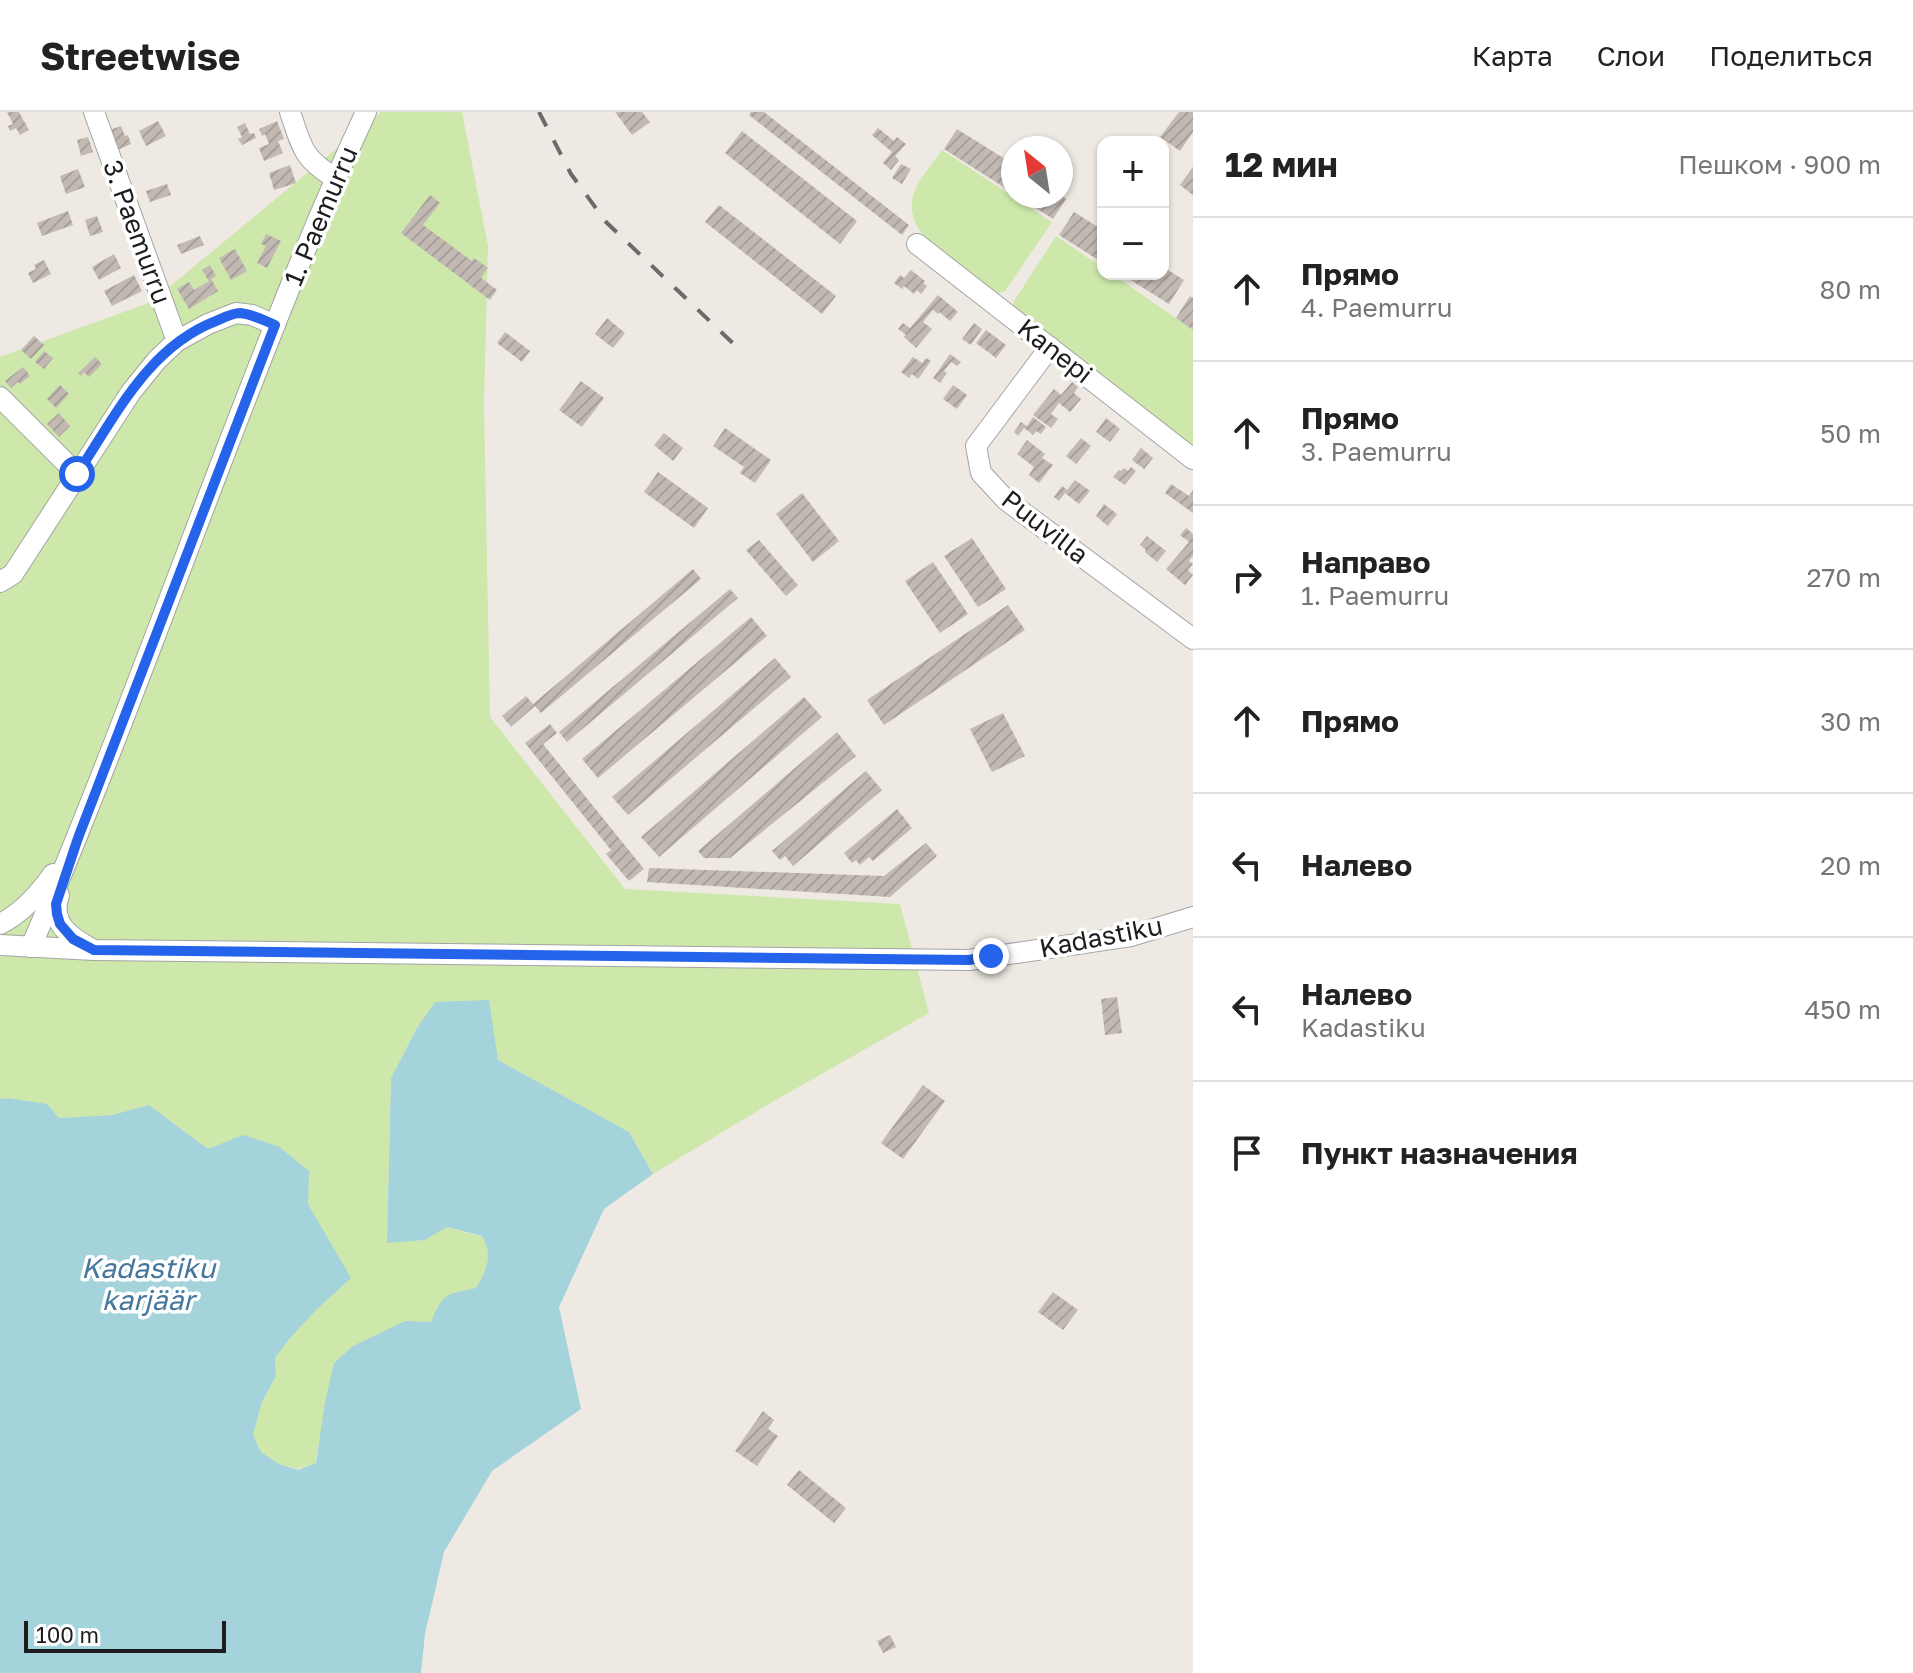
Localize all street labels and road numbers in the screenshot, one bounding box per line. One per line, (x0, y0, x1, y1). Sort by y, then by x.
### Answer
street label: 1. Paemurru (277, 142, 364, 290)
street label: 3. Paemurru (97, 156, 178, 308)
street label: Kanepi (1012, 312, 1099, 389)
street label: Puuvilla (996, 483, 1095, 570)
street label: Kadastiku (1037, 909, 1165, 964)

